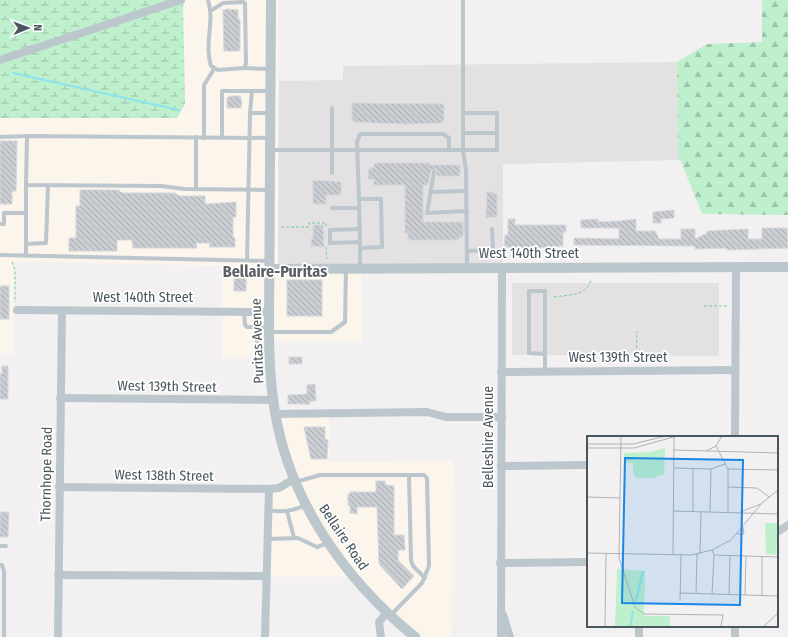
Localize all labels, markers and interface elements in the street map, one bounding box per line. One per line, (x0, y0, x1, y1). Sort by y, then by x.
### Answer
north arrow (8, 8, 48, 48)
text: N (31, 24, 44, 31)
street label: West 140th Street (479, 245, 580, 262)
district label: Bellaire-Puritas (223, 262, 327, 281)
street label: West 140th Street (93, 289, 194, 306)
street label: Puritas Avenue (248, 298, 267, 384)
street label: West 139th Street (568, 349, 668, 366)
street label: West 139th Street (117, 377, 217, 396)
street label: Belleshire Avenue (480, 386, 497, 488)
street label: Thornhope Road (37, 426, 56, 522)
inset map (587, 436, 778, 627)
street label: West 138th Street (114, 466, 214, 485)
street label: Bellaire Road (315, 501, 372, 574)

